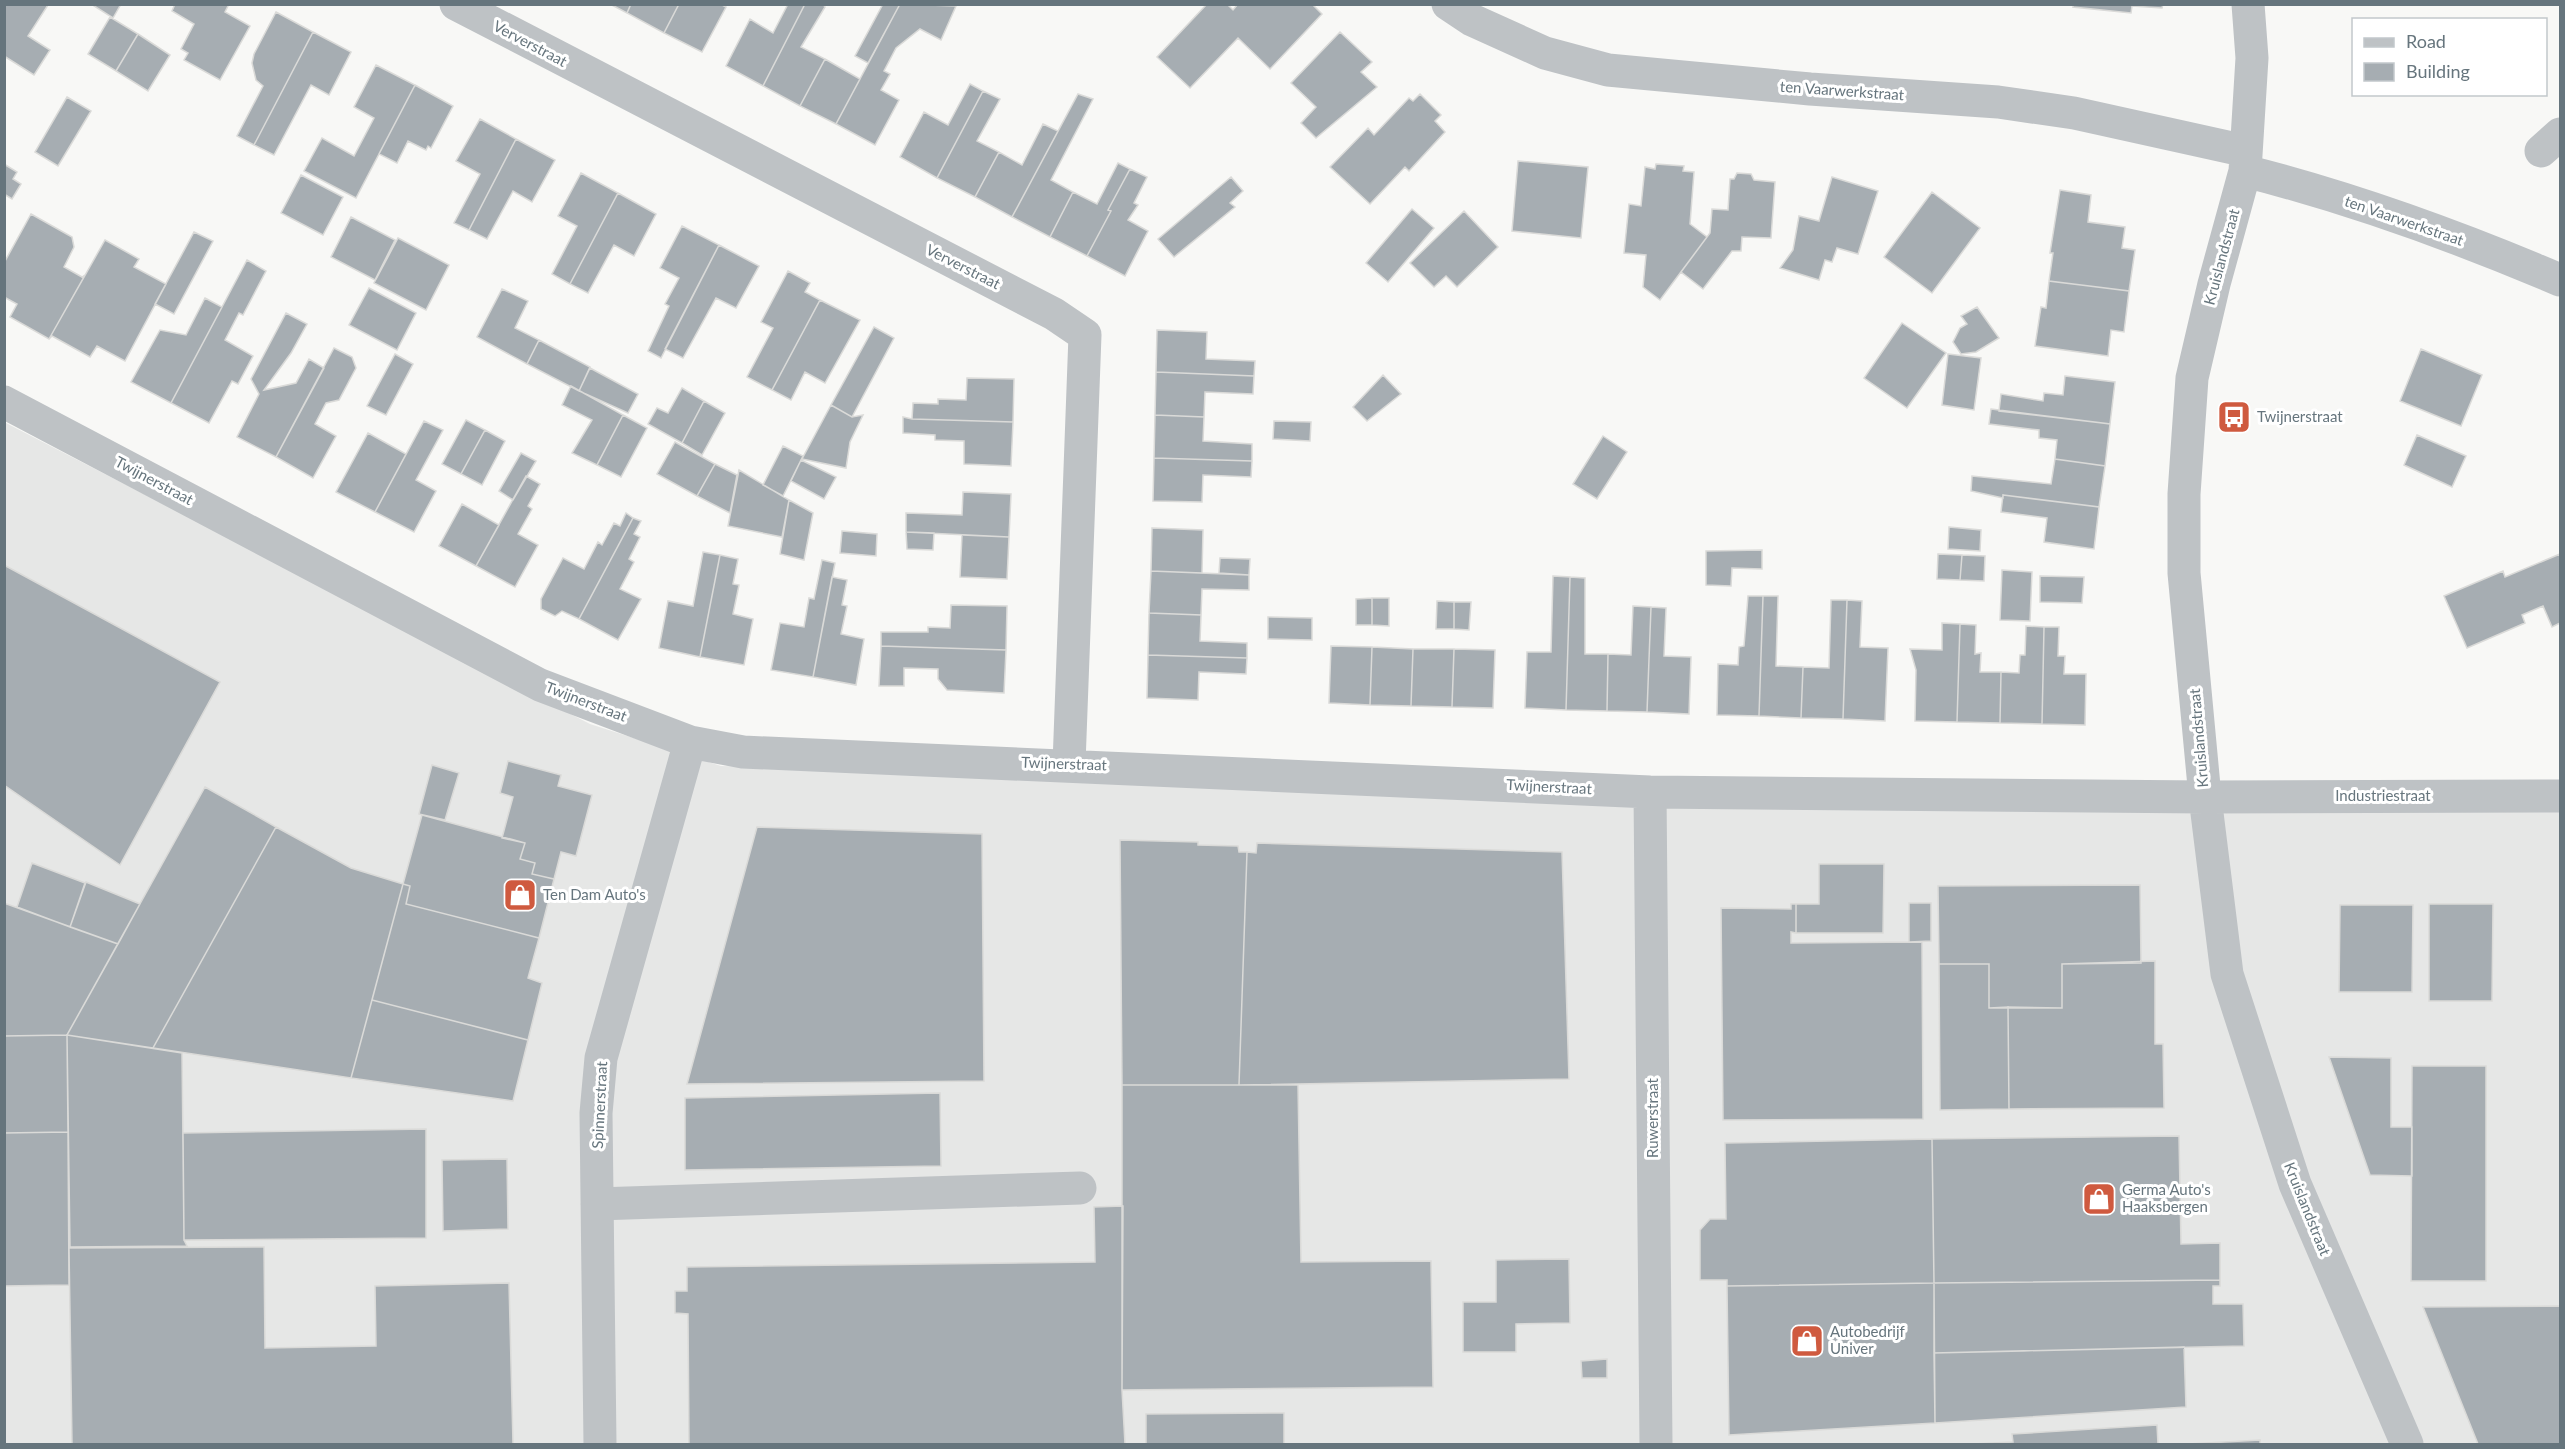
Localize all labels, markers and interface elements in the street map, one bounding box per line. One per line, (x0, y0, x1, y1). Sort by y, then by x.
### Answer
street label: Ververstraat (491, 16, 571, 70)
legend (2352, 18, 2547, 96)
text: Road (2406, 30, 2446, 52)
text: Building (2406, 60, 2470, 82)
street label: ten Vaarwerkstraat (1779, 77, 1905, 103)
street label: ten Vaarwerkstraat (2343, 191, 2467, 249)
street label: Kruislandstraat (2200, 206, 2243, 307)
street label: Ververstraat (923, 240, 1004, 293)
bus stop icon: Twijnerstraat (2216, 399, 2252, 435)
place label: Twijnerstraat (2257, 407, 2343, 425)
street label: Twijnerstraat (112, 452, 197, 508)
street label: Twijnerstraat (543, 677, 630, 725)
street label: Kruislandstraat (2185, 687, 2211, 788)
street label: Twijnerstraat (1021, 753, 1108, 774)
street label: Twijnerstraat (1506, 775, 1593, 797)
street label: Industriestraat (2335, 786, 2431, 804)
shop icon: Ten Dam Auto's (502, 877, 538, 913)
place label: Ten Dam Auto's (543, 885, 646, 903)
street label: Spinnerstraat (588, 1060, 610, 1149)
street label: Ruwerstraat (1643, 1077, 1661, 1158)
street label: Kruislandstraat (2281, 1159, 2335, 1258)
place label: Germa Auto's Haaksbergen (2122, 1180, 2211, 1215)
shop icon: Germa Auto's Haaksbergen (2081, 1181, 2117, 1217)
place label: Autobedrijf Univer (1830, 1322, 1906, 1357)
shop icon: Autobedrijf Univer (1789, 1323, 1825, 1359)

